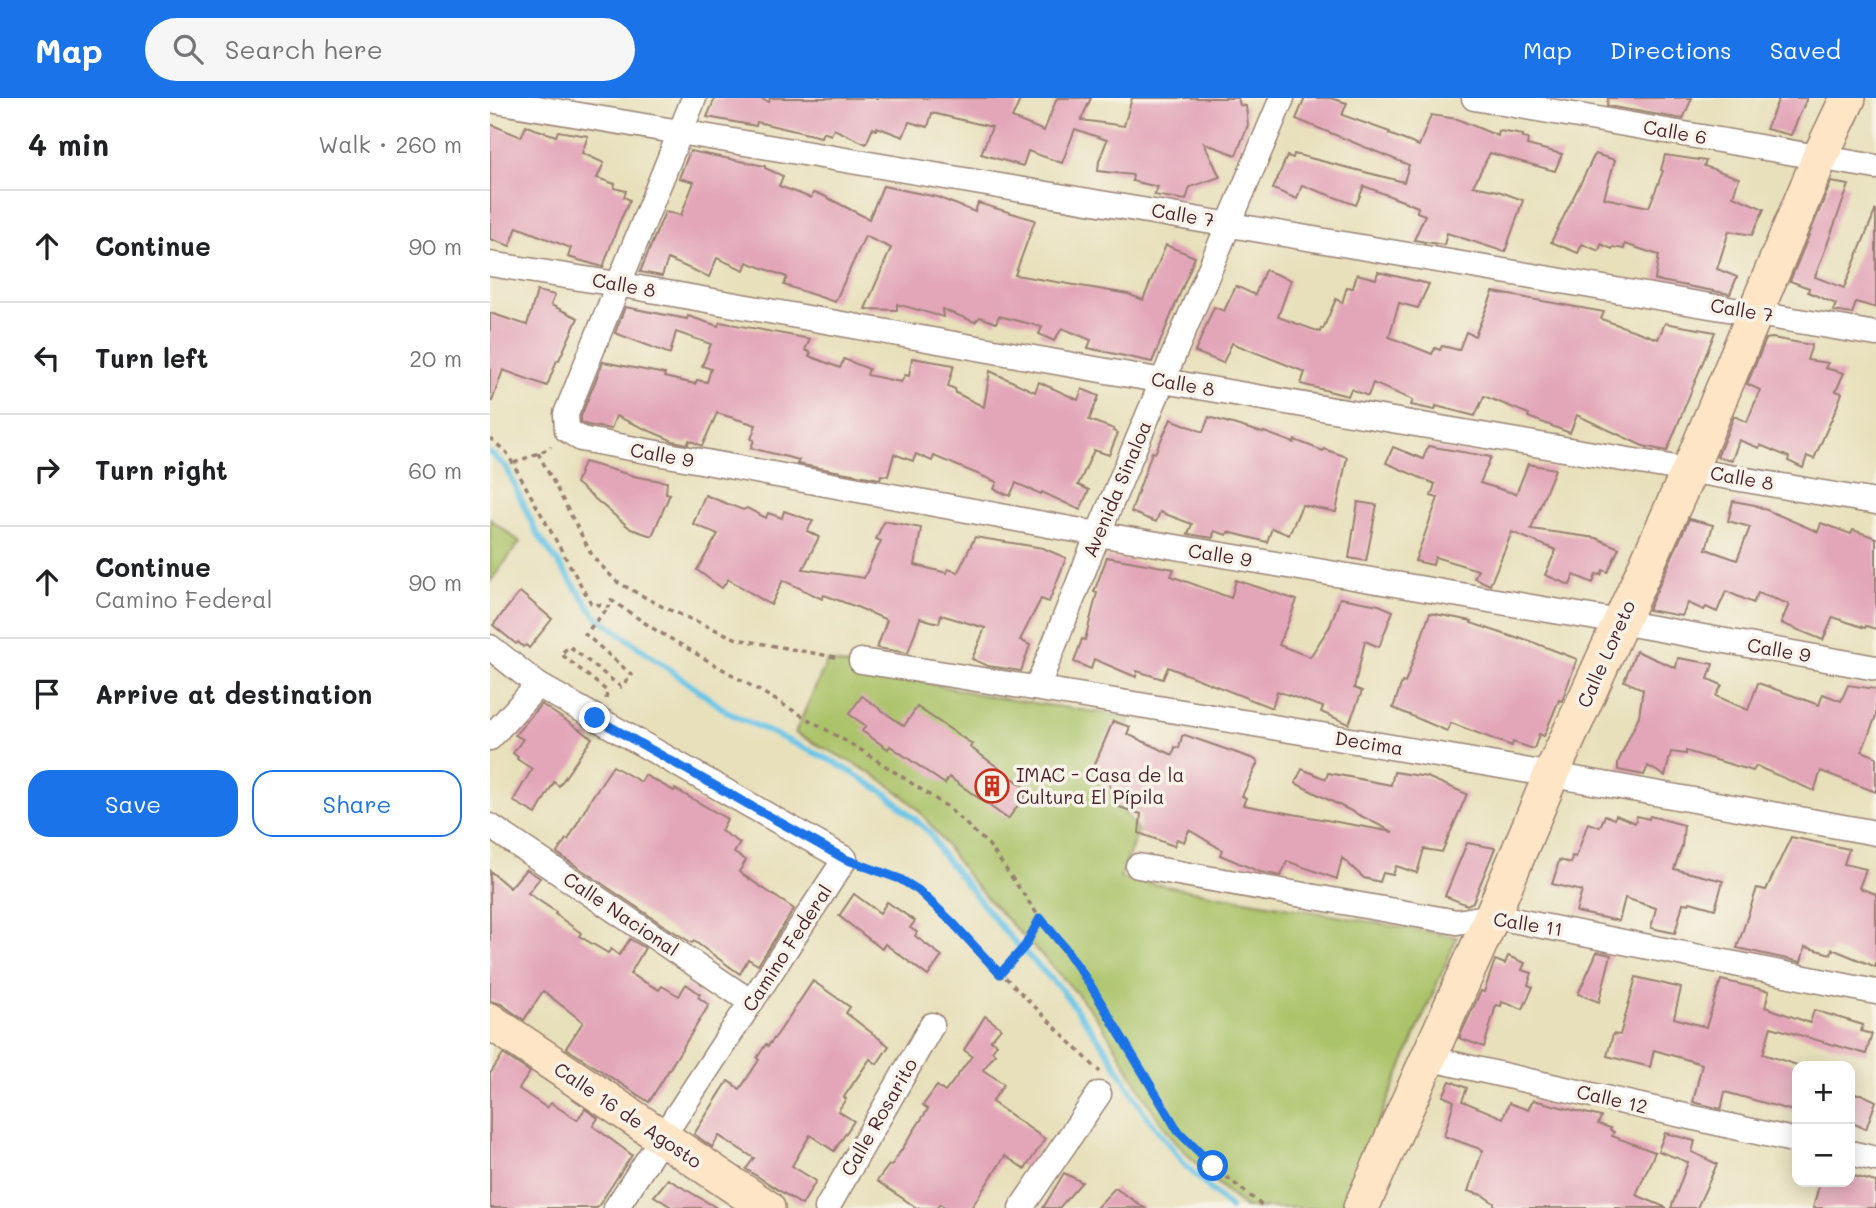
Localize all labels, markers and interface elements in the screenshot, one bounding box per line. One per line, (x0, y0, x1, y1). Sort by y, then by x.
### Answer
search box (145, 18, 635, 81)
text: Map (35, 28, 103, 71)
icon: search (169, 30, 207, 68)
text: Search here (225, 32, 383, 66)
text: Map (1523, 34, 1572, 65)
text: Directions (1610, 34, 1732, 65)
text: Saved (1770, 34, 1841, 65)
street label: Calle 6 (1641, 114, 1709, 149)
text: 4 min (28, 124, 109, 164)
text: Walk · 260 m (318, 129, 462, 159)
street label: Calle 7 (1150, 197, 1216, 232)
icon: ahead (28, 227, 66, 265)
text: Continue (95, 229, 211, 263)
text: 90 m (409, 231, 462, 261)
street label: Calle 8 (590, 267, 658, 302)
street label: Calle 7 (1709, 292, 1775, 327)
icon: left (28, 339, 66, 377)
text: Turn left (95, 341, 208, 375)
text: 20 m (409, 343, 462, 373)
street label: Calle 8 (1149, 366, 1217, 401)
street label: Avenida Sinaloa (1076, 417, 1157, 561)
street label: Calle 9 (628, 437, 696, 472)
icon: right (28, 451, 66, 489)
text: Turn right (95, 453, 228, 487)
text: 60 m (408, 455, 462, 485)
street label: Calle 8 (1708, 460, 1776, 495)
street label: Calle 9 (1187, 537, 1254, 572)
text: Continue (95, 550, 211, 584)
icon: ahead (28, 563, 66, 601)
text: 90 m (409, 567, 462, 597)
text: Camino Federal (95, 584, 272, 614)
street label: Calle Loreto (1571, 596, 1640, 711)
street label: Calle 9 (1745, 632, 1813, 667)
icon: arrive (28, 675, 66, 713)
text: Arrive at destination (95, 677, 372, 711)
route end (579, 702, 610, 733)
street label: Decima (1333, 725, 1405, 760)
place label: IMAC - Casa de la Cultura El Pípila (1016, 762, 1184, 809)
building icon: IMAC - Casa de la Cultura El Pípila (973, 767, 1011, 805)
button: Save (28, 770, 238, 837)
button: Share (252, 770, 462, 837)
street label: Calle Nacional (559, 866, 684, 961)
street label: Camino Federal (736, 879, 837, 1016)
street label: Calle 11 (1492, 906, 1564, 941)
street label: Calle Rosarito (835, 1053, 922, 1180)
street label: Calle 16 de Agosto (550, 1056, 707, 1173)
map controls (1792, 1061, 1855, 1187)
button: + (1792, 1061, 1855, 1124)
street label: Calle 12 (1574, 1078, 1650, 1119)
button: − (1792, 1124, 1855, 1187)
route start (1197, 1150, 1228, 1181)

